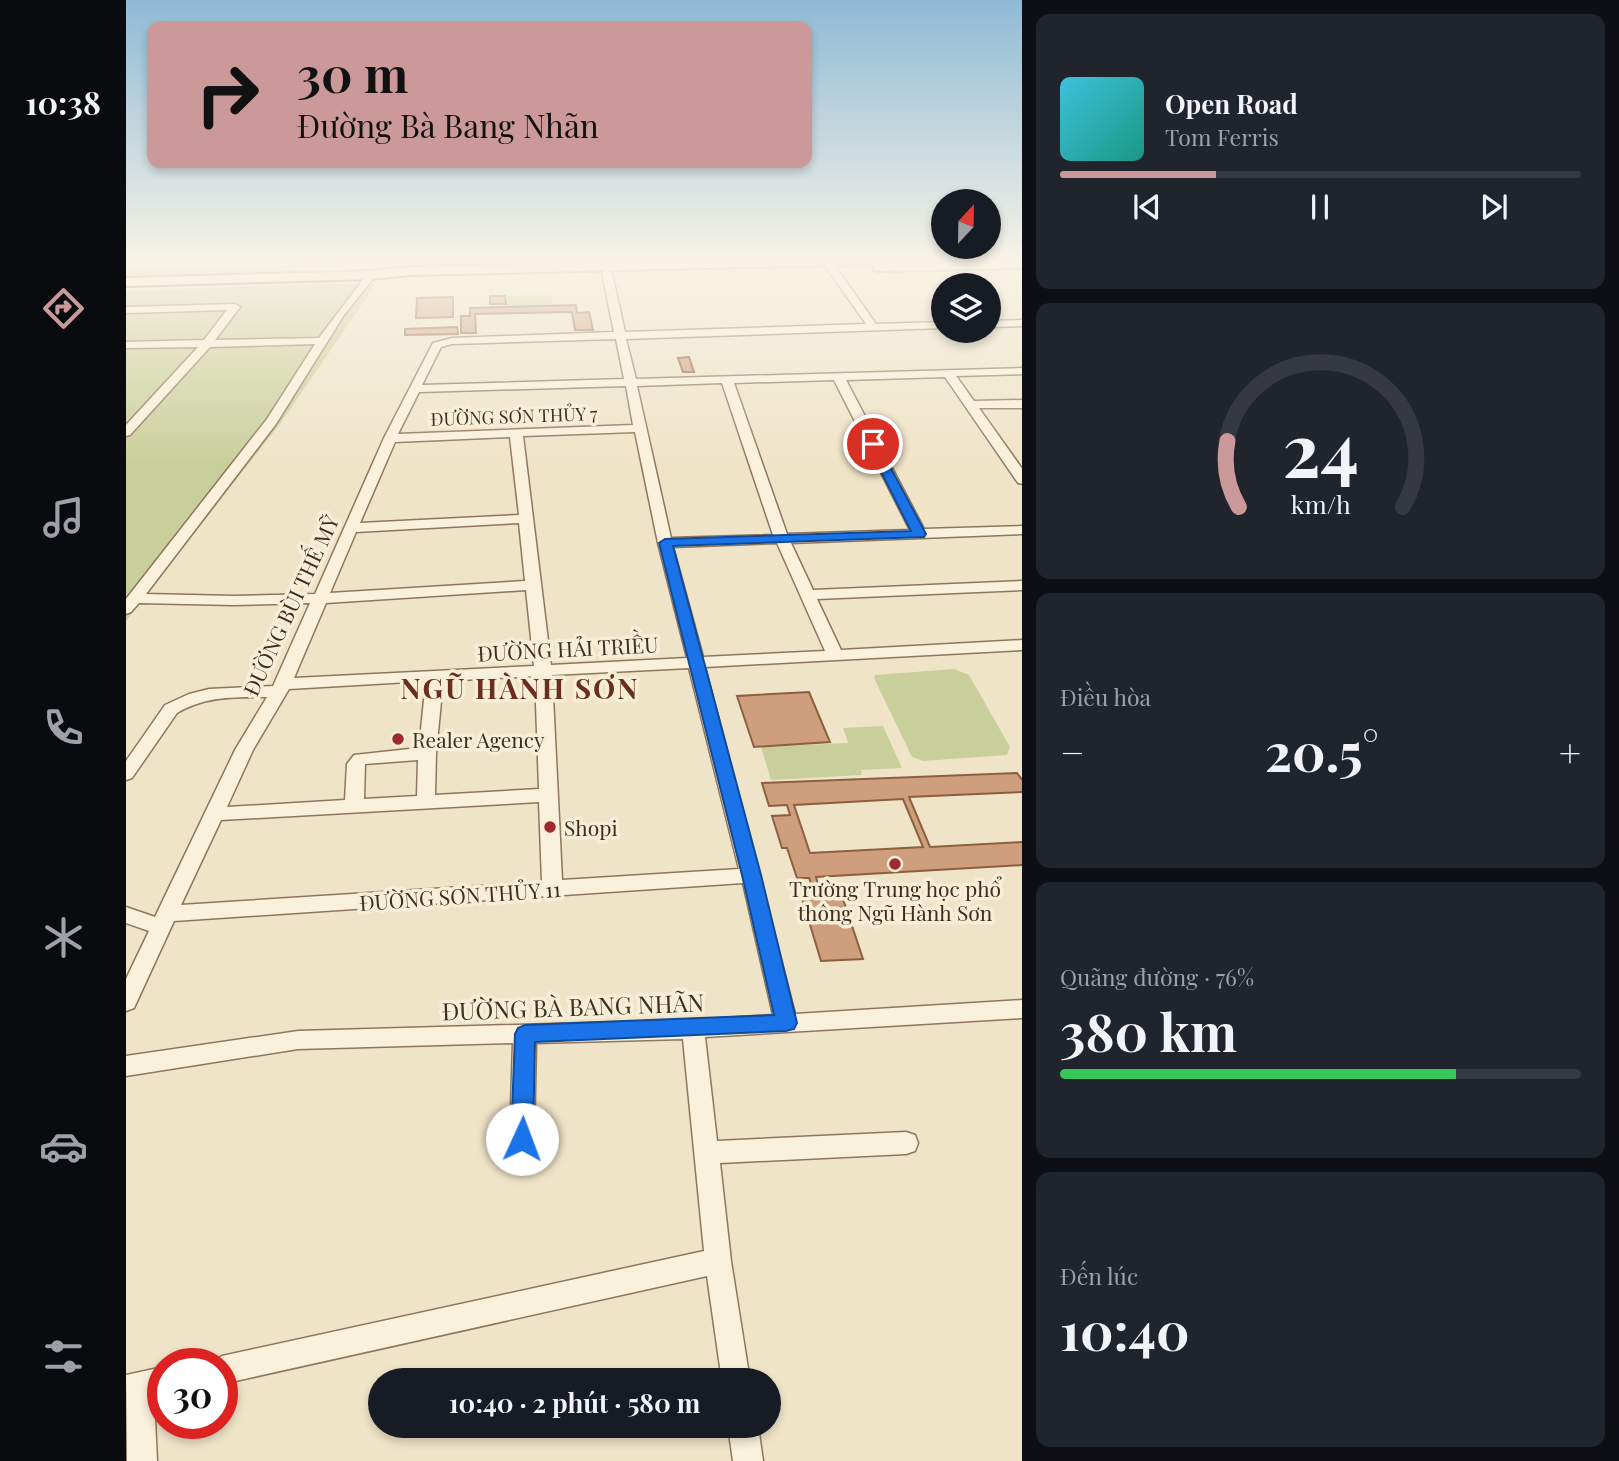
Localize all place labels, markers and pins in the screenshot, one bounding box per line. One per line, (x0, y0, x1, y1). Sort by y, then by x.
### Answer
pin (843, 414, 903, 474)
place label: Realer Agency (412, 725, 545, 753)
marker: Realer Agency (390, 731, 406, 747)
place label: Shopi (564, 813, 618, 841)
marker: Shopi (542, 819, 558, 835)
marker: Trường Trung học phổ thông Ngũ Hành Sơn (887, 856, 903, 872)
place label: Trường Trung học phổ thông Ngũ Hành Sơn (789, 874, 1003, 926)

